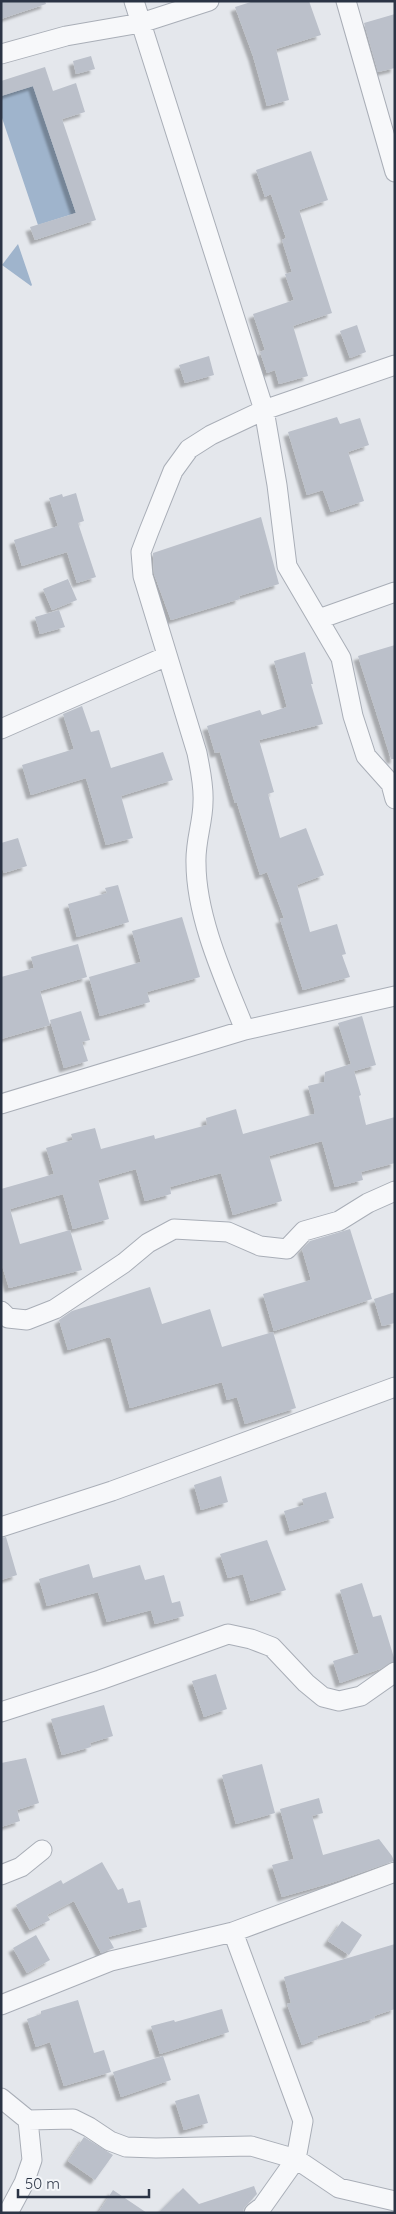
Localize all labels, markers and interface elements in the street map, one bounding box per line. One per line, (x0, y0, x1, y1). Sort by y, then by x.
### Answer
scale bar (18, 2166, 149, 2198)
text: 50 m (25, 2174, 60, 2193)

